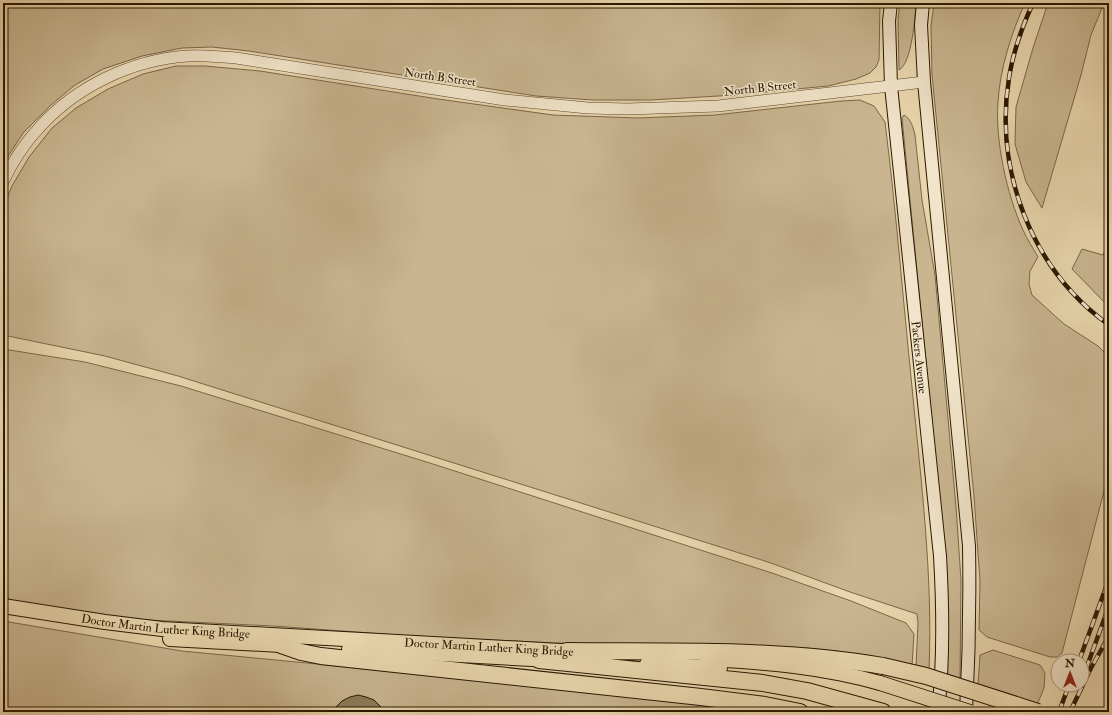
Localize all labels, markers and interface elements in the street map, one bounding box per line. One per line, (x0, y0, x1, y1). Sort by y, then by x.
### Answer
street label: North B Street (403, 65, 477, 90)
street label: North B Street (723, 77, 797, 100)
street label: Packers Avenue (908, 320, 930, 395)
street label: Doctor Martin Luther King Bridge (80, 611, 250, 642)
street label: Doctor Martin Luther King Bridge (404, 635, 574, 660)
north arrow (1050, 653, 1090, 693)
text: N (1064, 657, 1076, 670)

